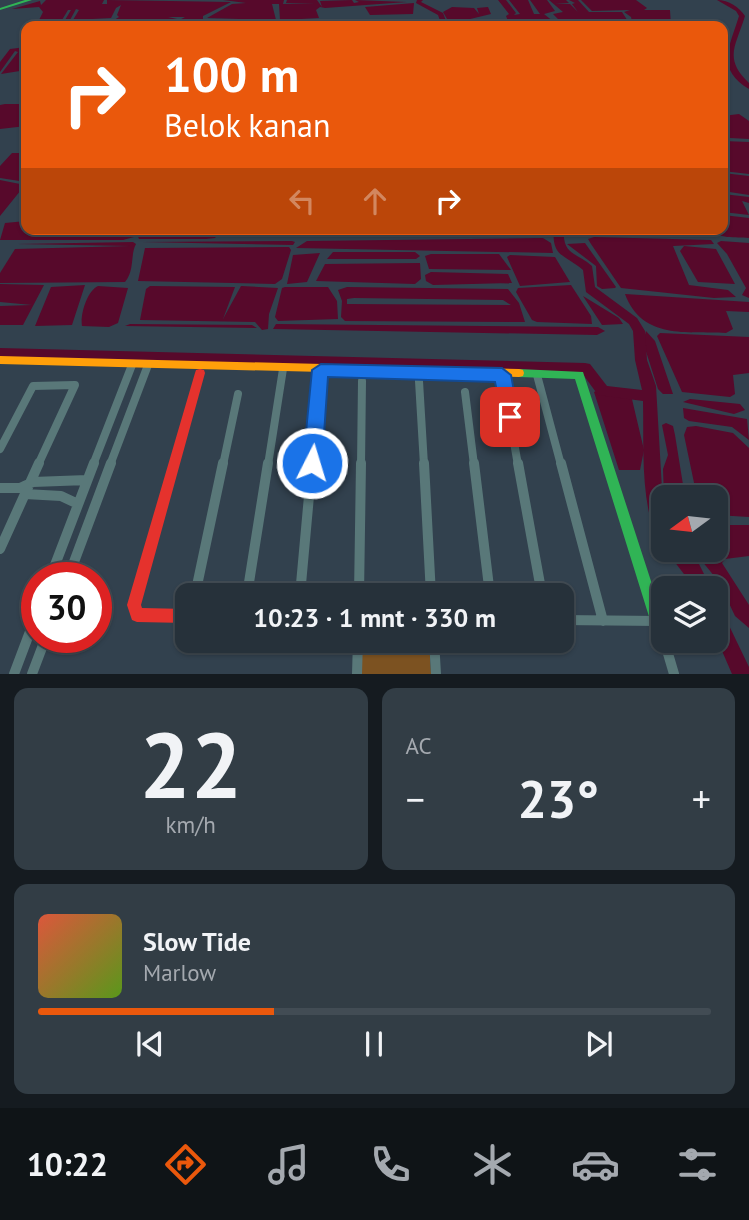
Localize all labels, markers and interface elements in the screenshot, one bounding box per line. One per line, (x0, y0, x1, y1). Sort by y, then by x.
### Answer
text: 100 m (164, 42, 299, 106)
icon: right (49, 49, 140, 140)
text: Belok kanan (164, 104, 330, 146)
icon: left (283, 182, 321, 220)
icon: ahead (356, 182, 394, 220)
icon: right (429, 182, 467, 220)
pin (480, 387, 540, 447)
icon: arrive (491, 398, 529, 436)
position arrow (275, 426, 349, 500)
north arrow (651, 485, 728, 562)
map controls (651, 485, 728, 653)
speed limit sign: 30 (21, 562, 112, 653)
button: layers (651, 576, 728, 653)
text: 10:23 · 1 mnt · 330 m (253, 601, 496, 634)
text: 22 (139, 705, 242, 823)
text: AC (406, 731, 432, 760)
text: 23° (517, 765, 599, 832)
text: − (406, 774, 425, 823)
text: + (692, 774, 711, 823)
text: km/h (166, 810, 216, 839)
text: Slow Tide (143, 925, 251, 958)
text: Marlow (143, 958, 216, 987)
icon: previous (131, 1025, 169, 1063)
icon: pause (355, 1025, 393, 1063)
icon: next (580, 1025, 618, 1063)
icon: directions (161, 1140, 210, 1189)
icon: music (264, 1140, 313, 1189)
icon: phone (366, 1140, 415, 1189)
icon: climate (468, 1140, 517, 1189)
icon: car (571, 1140, 620, 1189)
icon: filters (673, 1140, 722, 1189)
text: 10:22 (27, 1143, 108, 1185)

